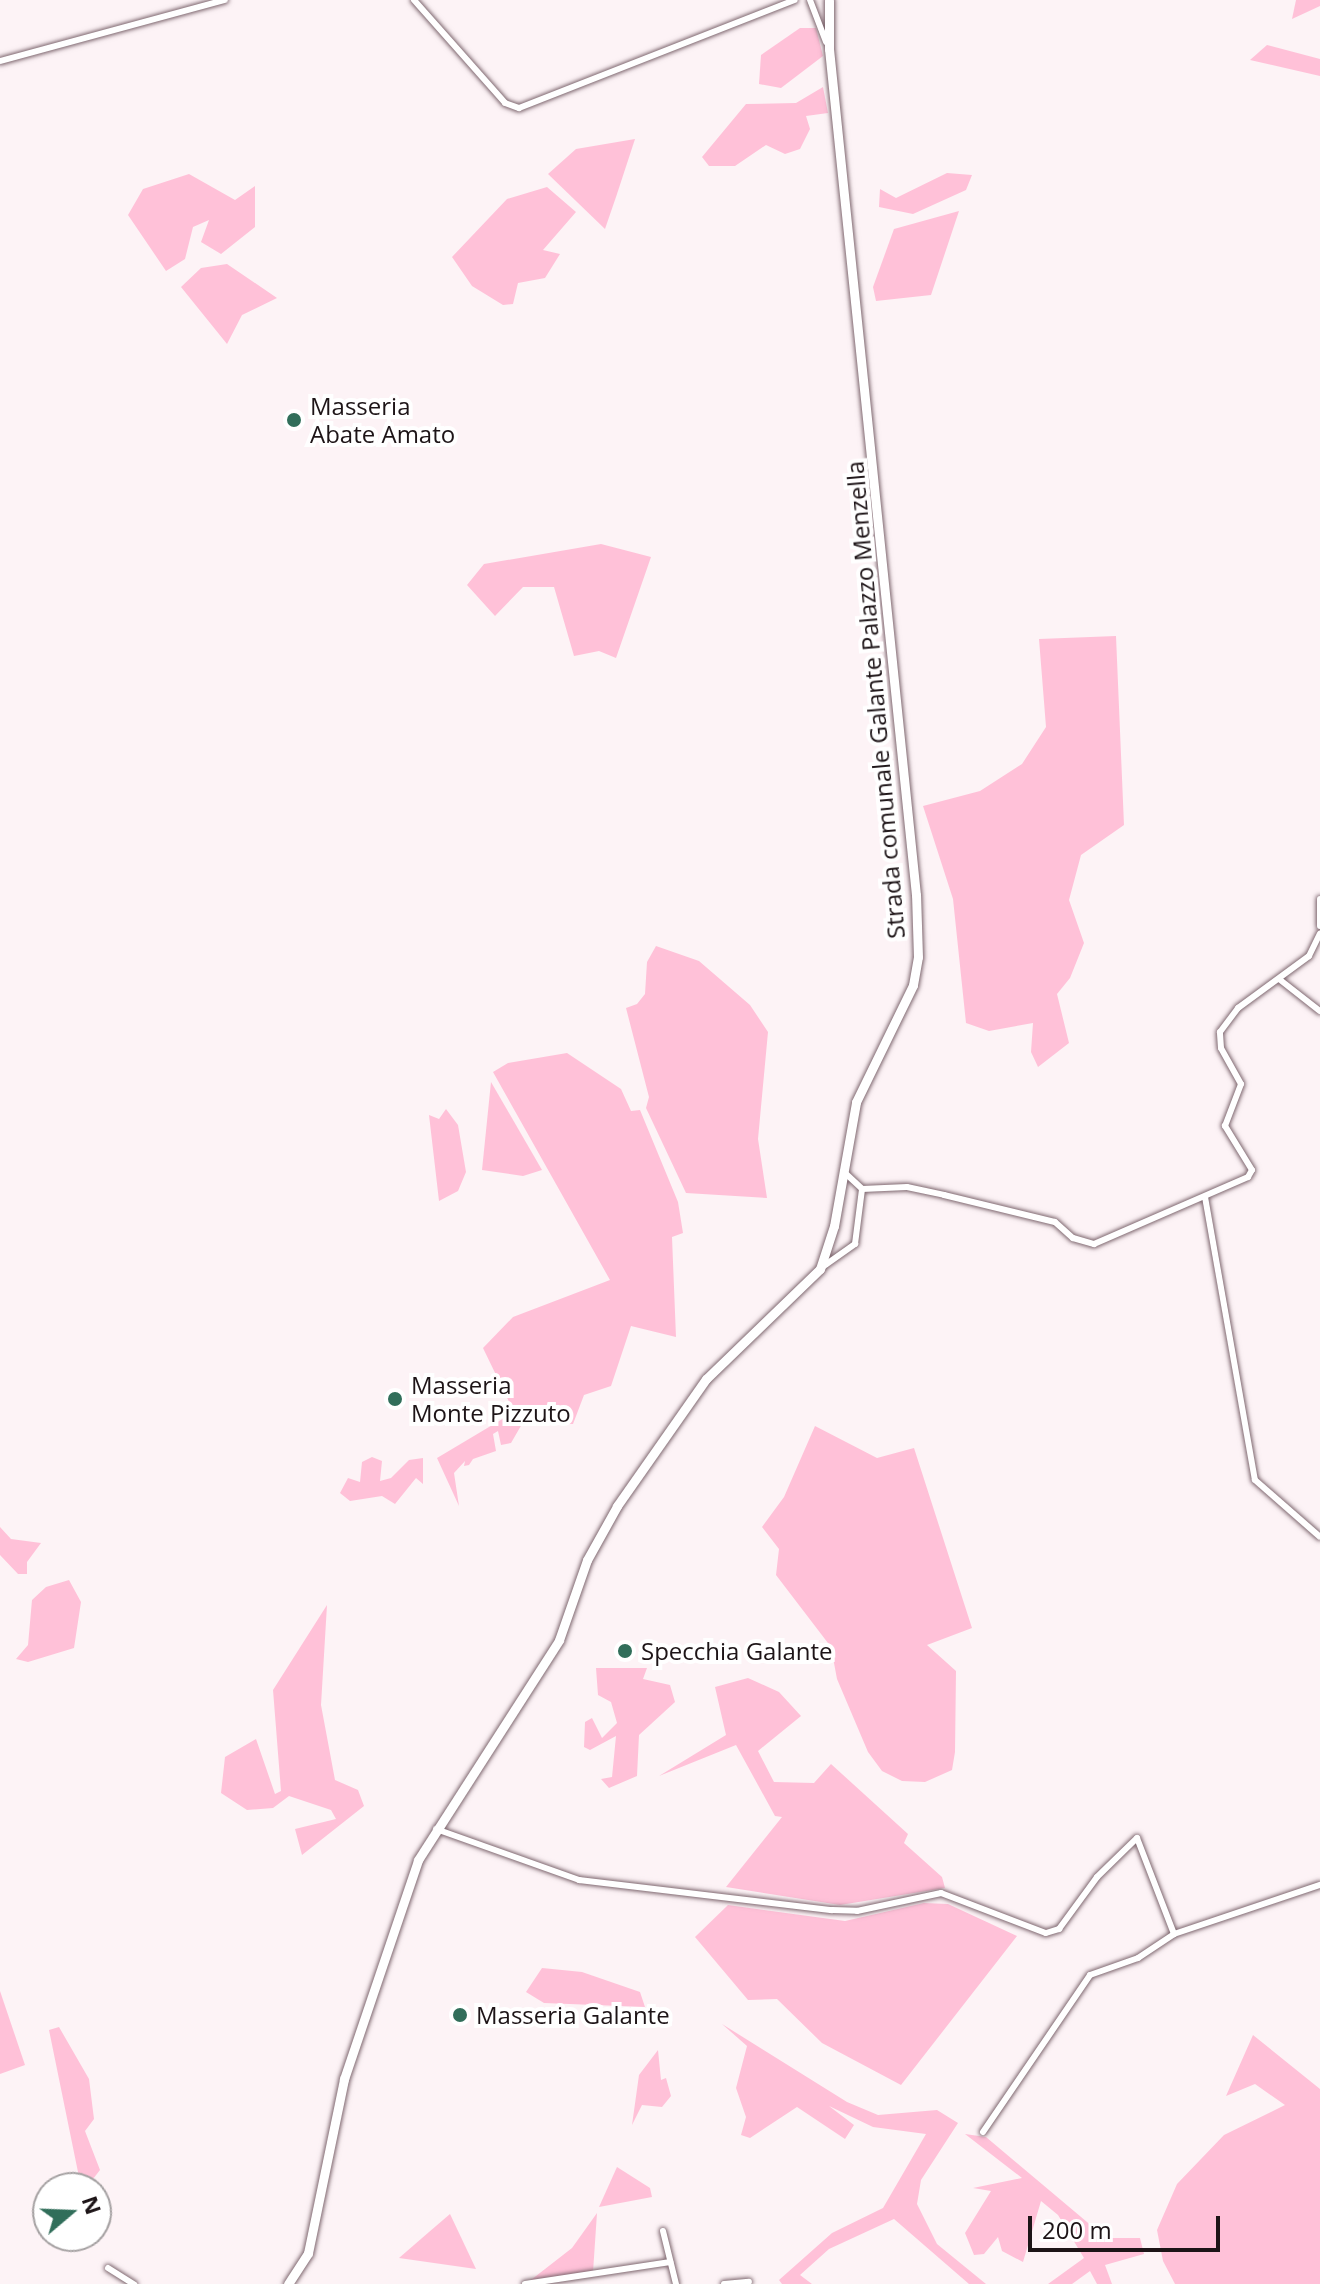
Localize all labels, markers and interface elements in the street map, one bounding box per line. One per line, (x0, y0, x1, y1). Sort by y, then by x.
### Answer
place label: Masseria Abate Amato (310, 392, 455, 448)
marker: Masseria Abate Amato (285, 411, 303, 429)
street label: Strada comunale Galante Palazzo Menzella (840, 460, 910, 940)
place label: Masseria Monte Pizzuto (411, 1371, 571, 1427)
marker: Masseria Monte Pizzuto (386, 1390, 404, 1408)
place label: Specchia Galante (641, 1637, 833, 1665)
marker: Specchia Galante (616, 1642, 634, 1660)
place label: Masseria Galante (476, 2001, 670, 2029)
marker: Masseria Galante (451, 2006, 469, 2024)
north arrow (32, 2172, 112, 2252)
text: N (76, 2191, 110, 2218)
scale bar (1032, 2200, 1224, 2250)
text: 200 m (1042, 2213, 1112, 2246)

